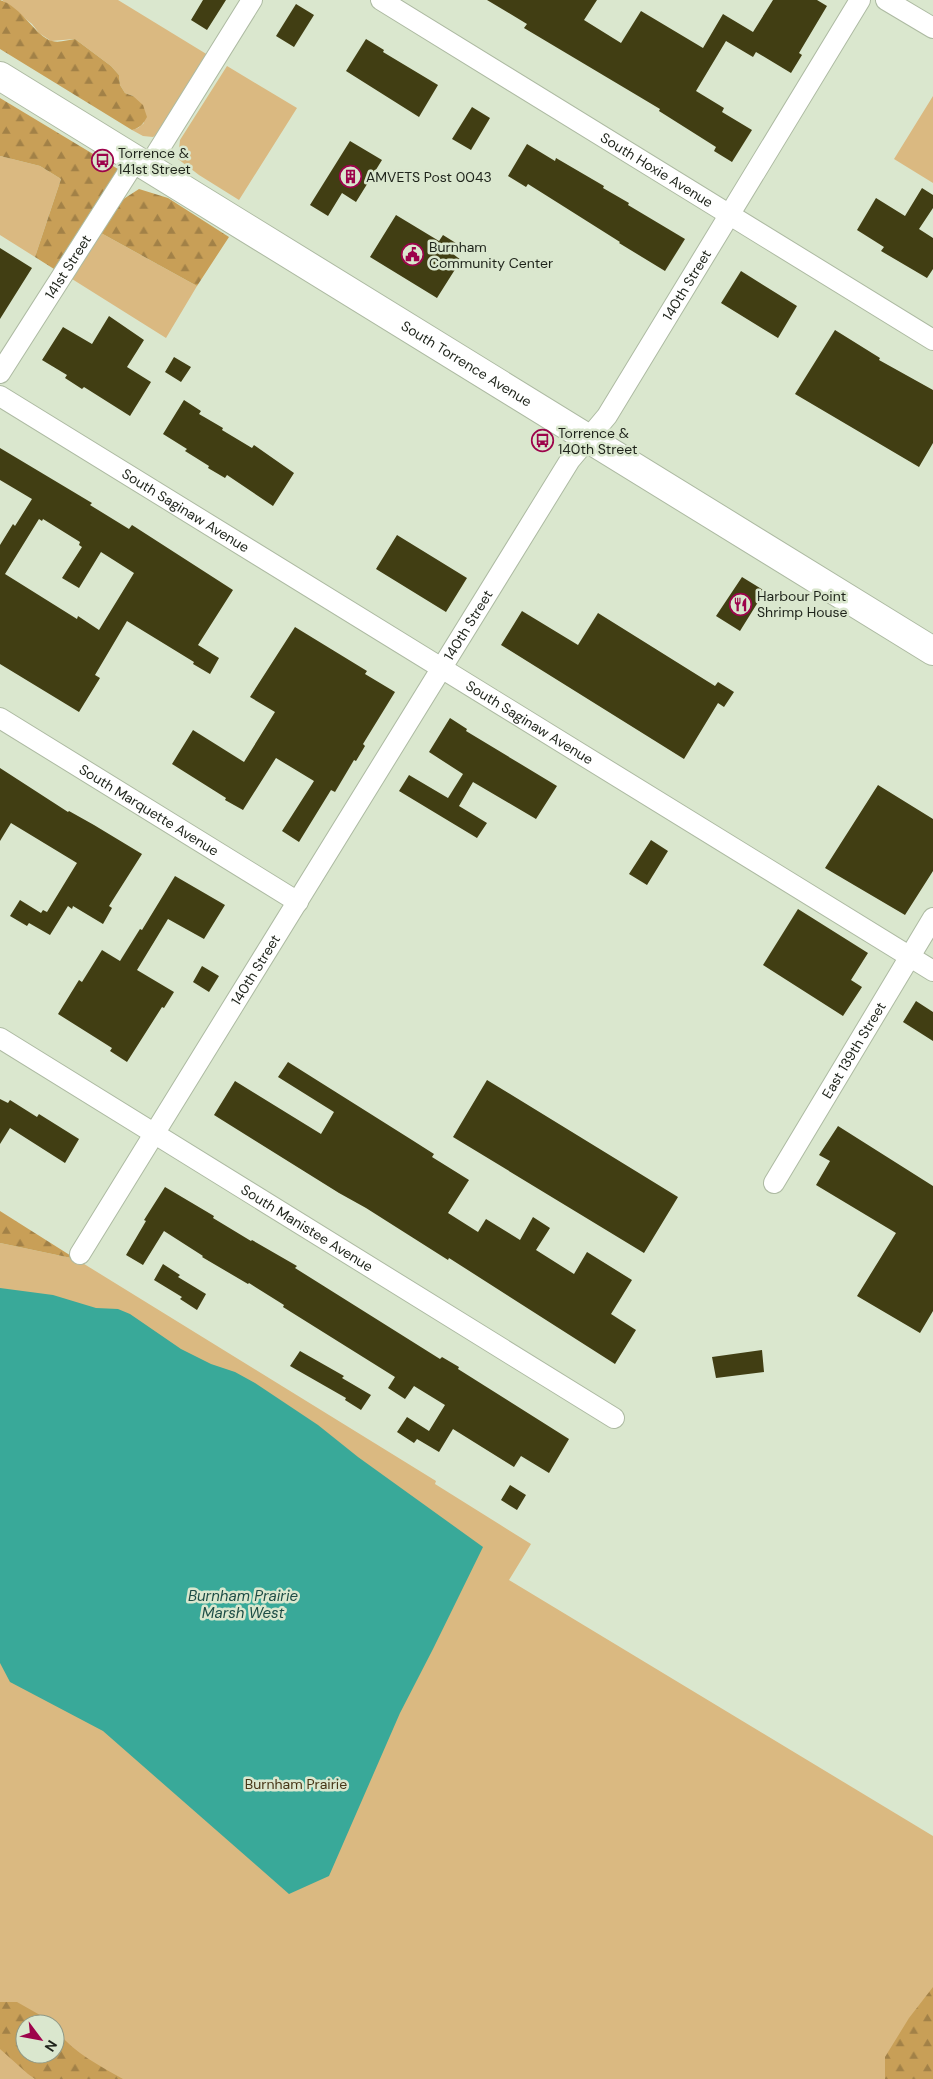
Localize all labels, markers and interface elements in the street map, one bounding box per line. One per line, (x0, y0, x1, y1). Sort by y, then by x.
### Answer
street label: South Hoxie Avenue (597, 128, 717, 211)
place label: Torrence & 141st Street (118, 144, 191, 178)
bus stop icon: Torrence & 141st Street (90, 149, 114, 173)
building icon: AMVETS Post 0043 (338, 165, 362, 189)
place label: AMVETS Post 0043 (366, 168, 492, 186)
street label: 141st Street (41, 231, 95, 302)
place label: Burnham Community Center (429, 238, 553, 272)
public building icon: Burnham Community Center (401, 243, 425, 267)
street label: 140th Street (658, 246, 715, 323)
street label: South Torrence Avenue (398, 316, 535, 411)
place label: Torrence & 140th Street (558, 424, 637, 458)
bus stop icon: Torrence & 140th Street (530, 429, 554, 453)
street label: South Saginaw Avenue (119, 464, 253, 556)
street label: 140th Street (440, 587, 497, 664)
place label: Harbour Point Shrimp House (757, 587, 848, 621)
restaurant icon: Harbour Point Shrimp House (729, 592, 753, 616)
street label: South Saginaw Avenue (463, 676, 597, 768)
street label: South Marquette Avenue (76, 760, 222, 860)
street label: 140th Street (227, 931, 284, 1008)
street label: East 139th Street (818, 998, 890, 1102)
street label: South Manistee Avenue (238, 1180, 376, 1276)
water label: Burnham Prairie Marsh West (188, 1586, 299, 1623)
park label: Burnham Prairie (245, 1775, 347, 1793)
north arrow (15, 2014, 65, 2064)
text: N (41, 2037, 61, 2055)

